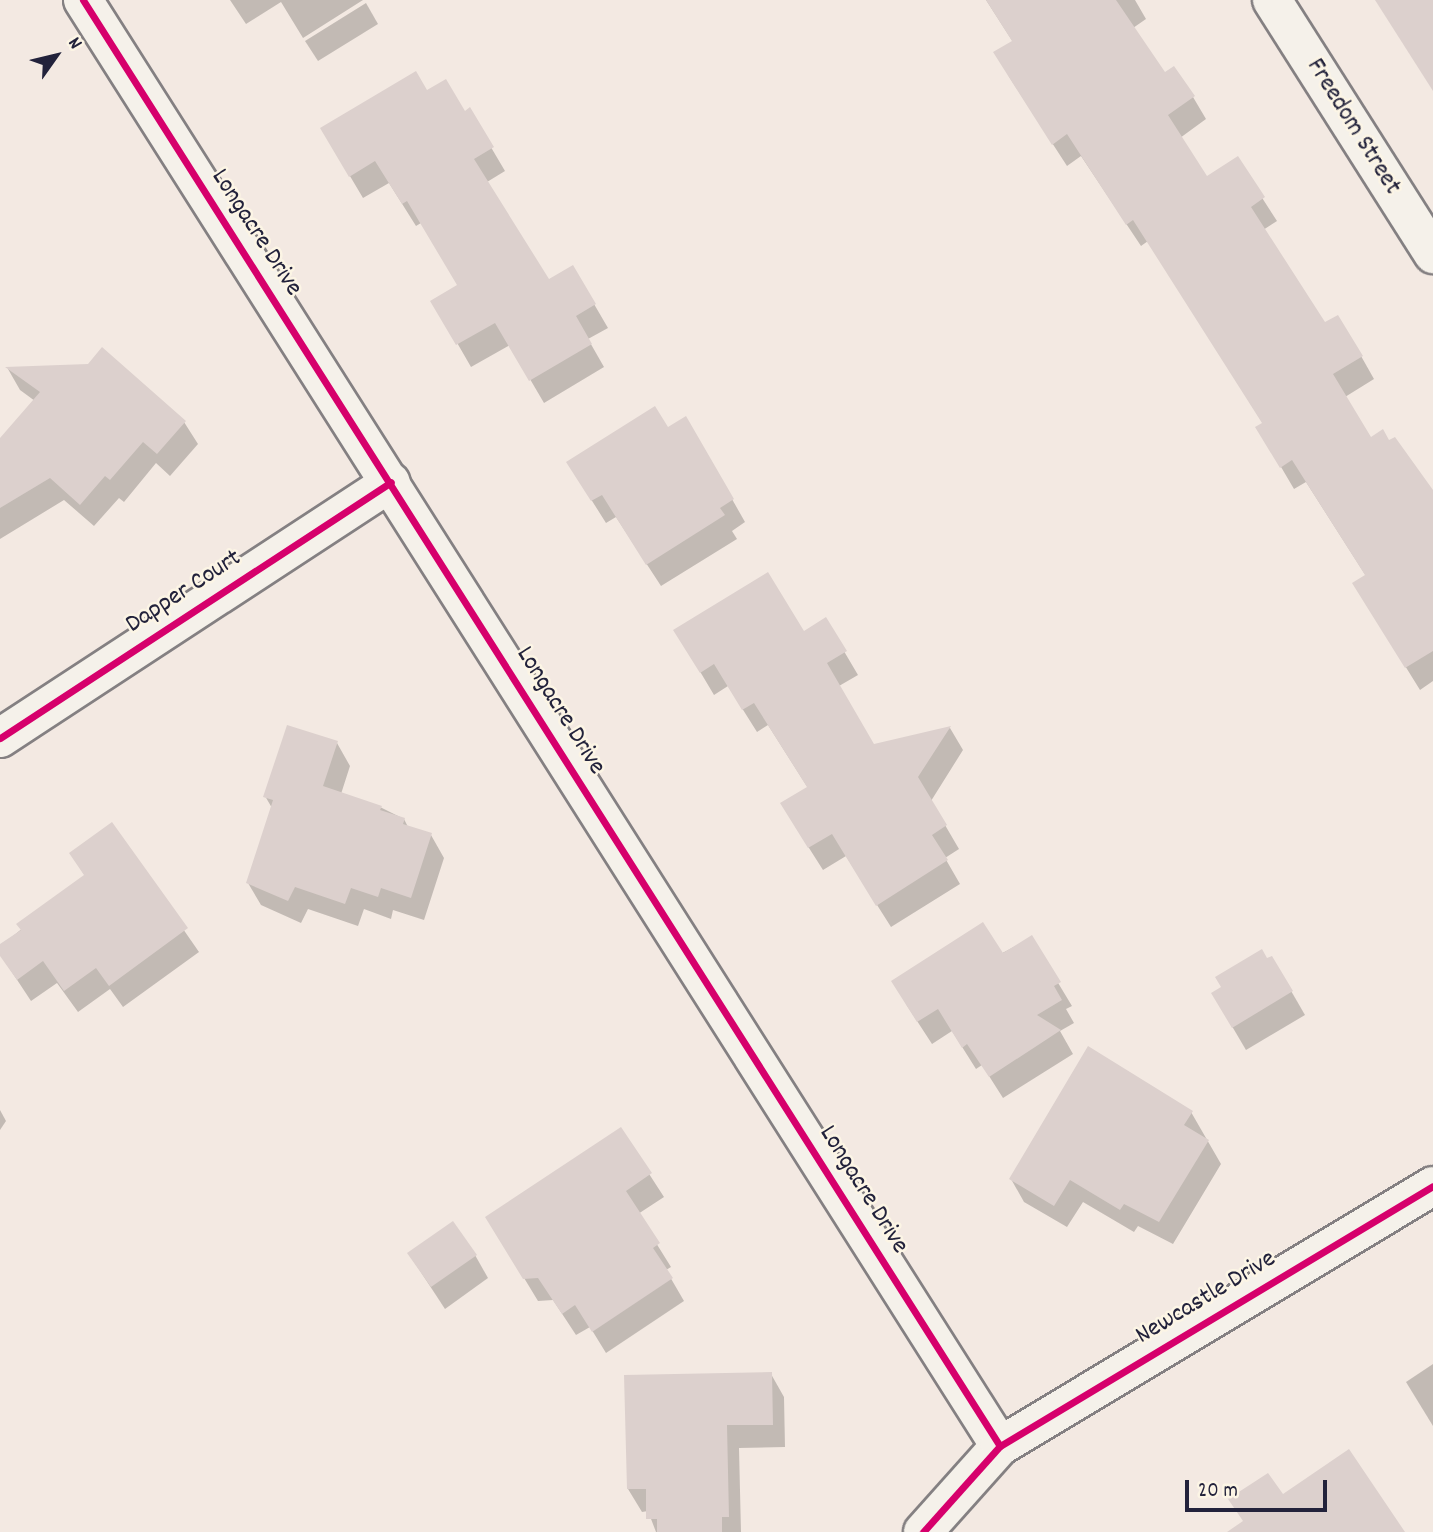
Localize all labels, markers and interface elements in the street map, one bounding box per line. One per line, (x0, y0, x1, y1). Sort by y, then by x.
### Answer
north arrow (21, 21, 91, 91)
text: N (60, 33, 88, 55)
street label: Freedom Street (1299, 53, 1407, 201)
street label: Longacre Drive (203, 164, 309, 302)
street label: Dapper Court (120, 543, 248, 641)
street label: Longacre Drive (508, 641, 612, 781)
street label: Longacre Drive (811, 1120, 915, 1260)
street label: Newcastle Drive (1130, 1244, 1282, 1352)
scale bar (1188, 1466, 1330, 1510)
text: 20 m (1198, 1477, 1238, 1507)

